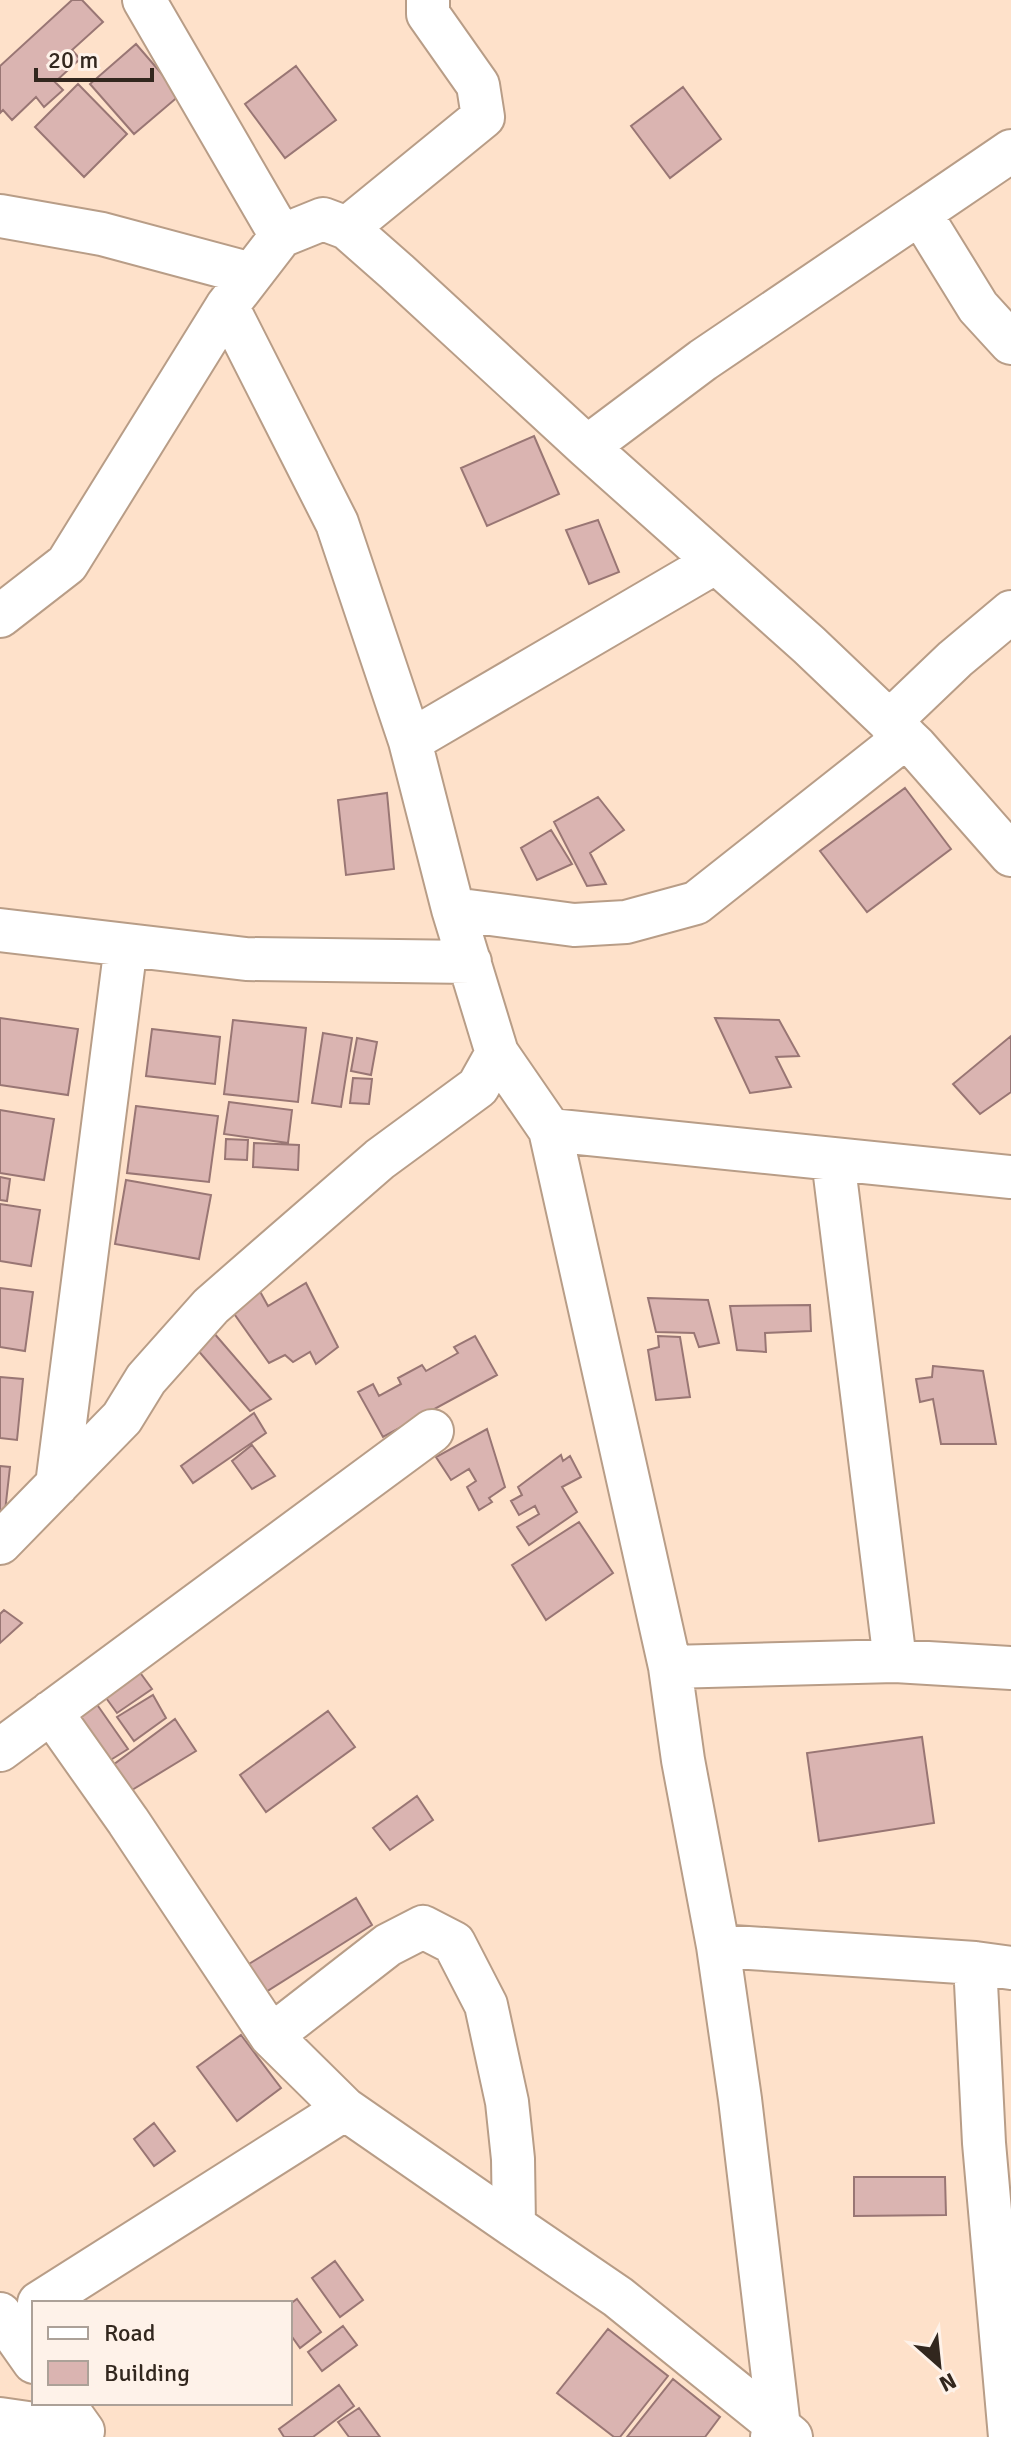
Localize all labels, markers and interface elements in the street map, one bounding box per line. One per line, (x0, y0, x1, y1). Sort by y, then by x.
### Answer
scale bar (36, 32, 152, 82)
text: 20 m (48, 45, 98, 75)
legend (32, 2301, 292, 2405)
text: Road (104, 2318, 155, 2348)
north arrow (899, 2325, 979, 2405)
text: Building (104, 2358, 190, 2388)
text: N (935, 2367, 961, 2398)

